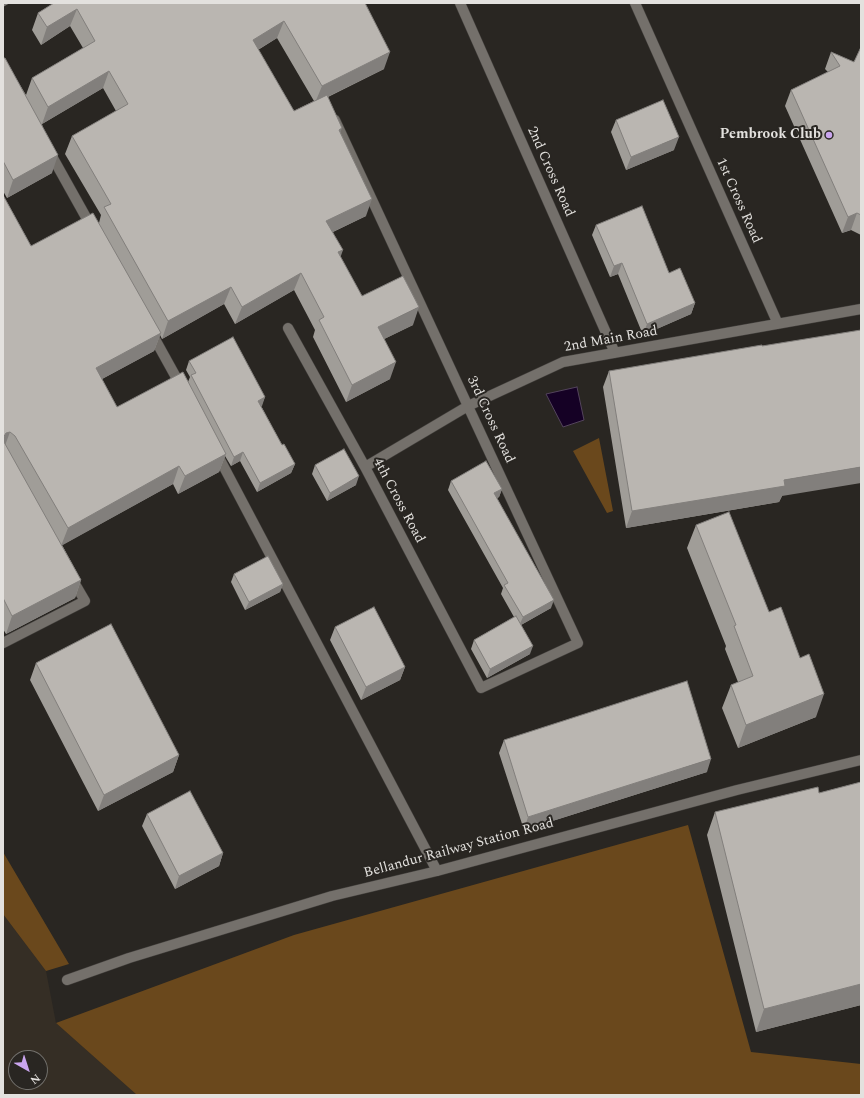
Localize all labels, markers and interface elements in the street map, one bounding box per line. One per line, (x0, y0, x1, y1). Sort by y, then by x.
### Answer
street label: 2nd Cross Road (523, 124, 577, 220)
place label: Pembrook Club (720, 127, 821, 143)
marker: Pembrook Club (824, 130, 834, 140)
street label: 1st Cross Road (712, 156, 764, 246)
street label: 2nd Main Road (563, 324, 659, 356)
street label: 3rd Cross Road (462, 374, 518, 466)
street label: 4th Cross Road (369, 456, 427, 546)
street label: Bellandur Railway Station Road (362, 816, 556, 882)
north arrow (8, 1050, 48, 1090)
text: N (26, 1069, 44, 1088)

